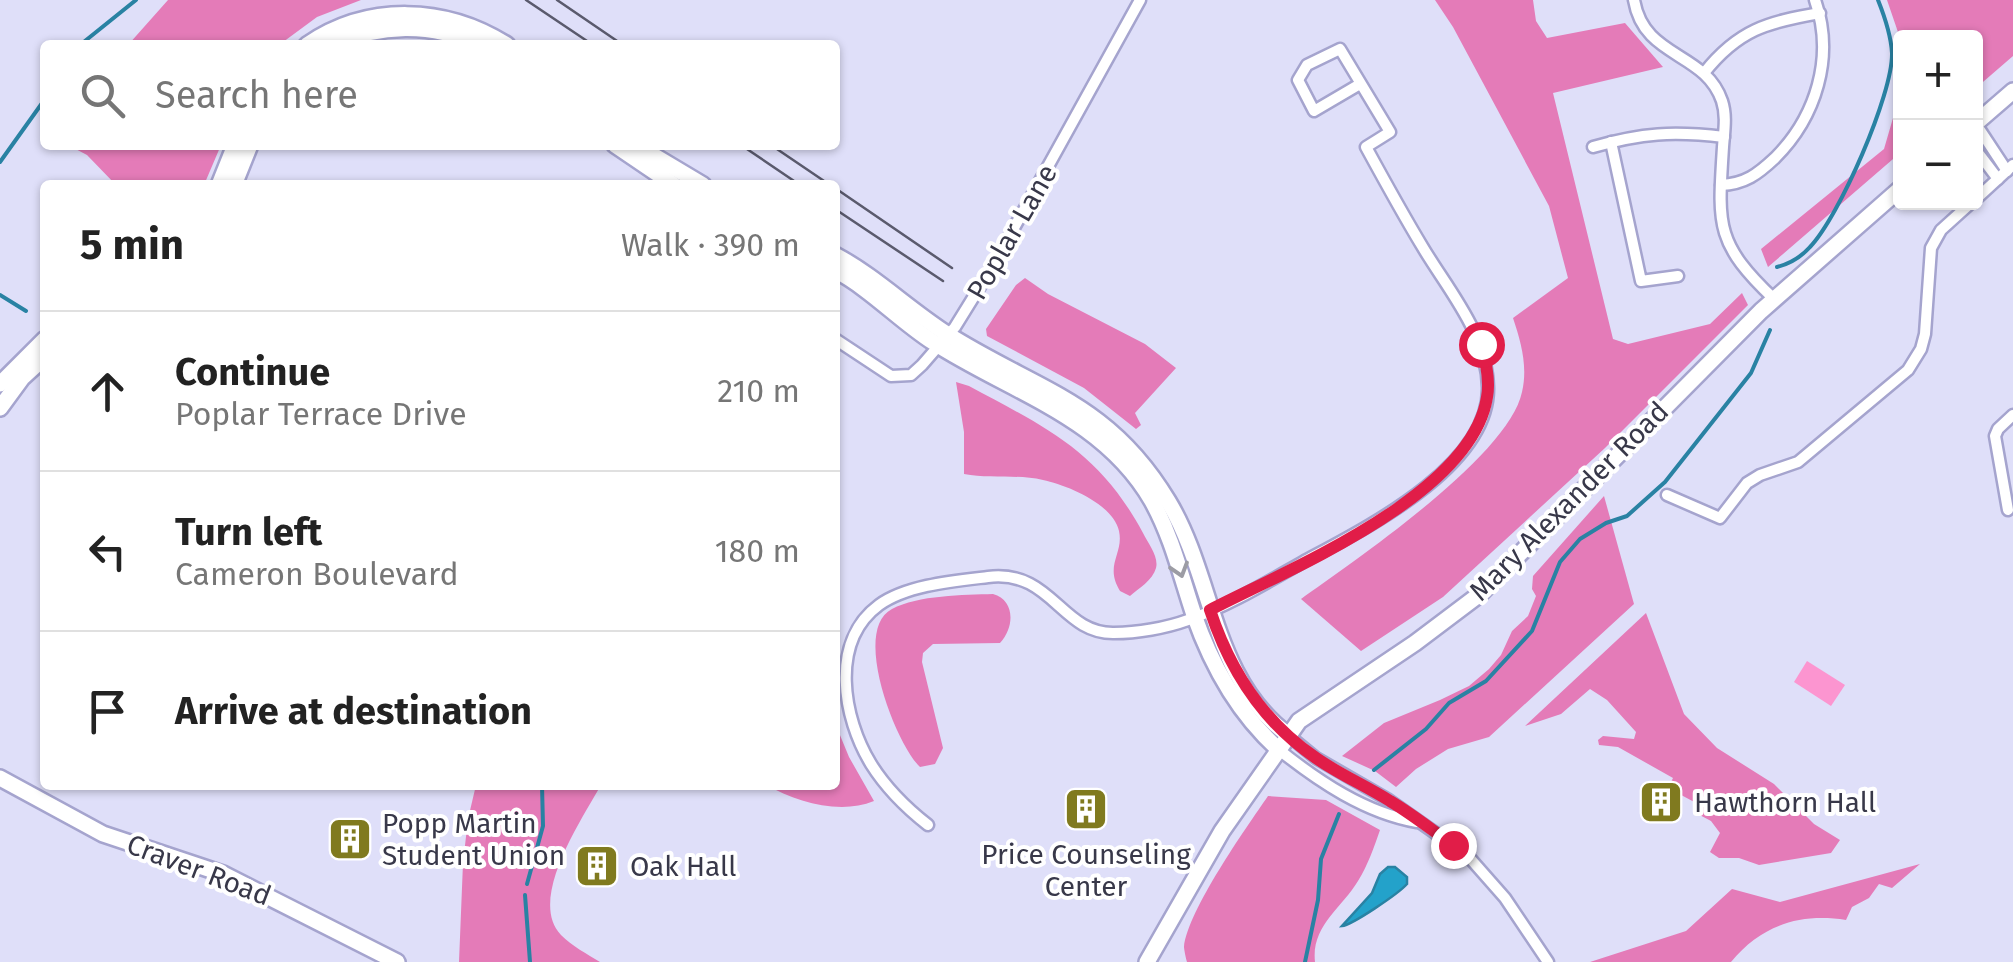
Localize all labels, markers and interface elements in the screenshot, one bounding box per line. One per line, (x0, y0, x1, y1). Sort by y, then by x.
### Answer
map controls (1893, 30, 1983, 210)
button: + (1893, 30, 1983, 120)
search box (40, 40, 840, 150)
icon: search (75, 68, 130, 123)
text: Search here (155, 72, 358, 118)
button: − (1893, 120, 1983, 210)
street label: Poplar Lane (960, 159, 1064, 305)
text: 5 min (80, 220, 184, 270)
text: Walk · 390 m (621, 226, 800, 264)
route start (1459, 322, 1505, 368)
text: Continue (175, 349, 330, 395)
icon: ahead (80, 364, 135, 419)
text: 210 m (717, 372, 800, 410)
text: Poplar Terrace Drive (175, 395, 467, 433)
street label: Mary Alexander Road (1463, 395, 1675, 607)
text: Turn left (175, 509, 322, 555)
icon: left (80, 524, 135, 579)
text: 180 m (715, 532, 800, 570)
text: Cameron Boulevard (175, 555, 459, 593)
one-way arrow (1168, 560, 1189, 577)
icon: arrive (80, 684, 135, 739)
text: Arrive at destination (175, 688, 532, 734)
building icon: Hawthorn Hall (1638, 779, 1684, 825)
building icon: Price Counseling Center (1063, 786, 1109, 832)
place label: Hawthorn Hall (1694, 786, 1876, 819)
place label: Popp Martin Student Union (382, 807, 565, 872)
building icon: Popp Martin Student Union (327, 816, 373, 862)
route end (1431, 823, 1477, 869)
street label: Craver Road (122, 827, 276, 913)
place label: Price Counseling Center (981, 838, 1191, 903)
building icon: Oak Hall (574, 843, 620, 889)
place label: Oak Hall (630, 850, 737, 883)

